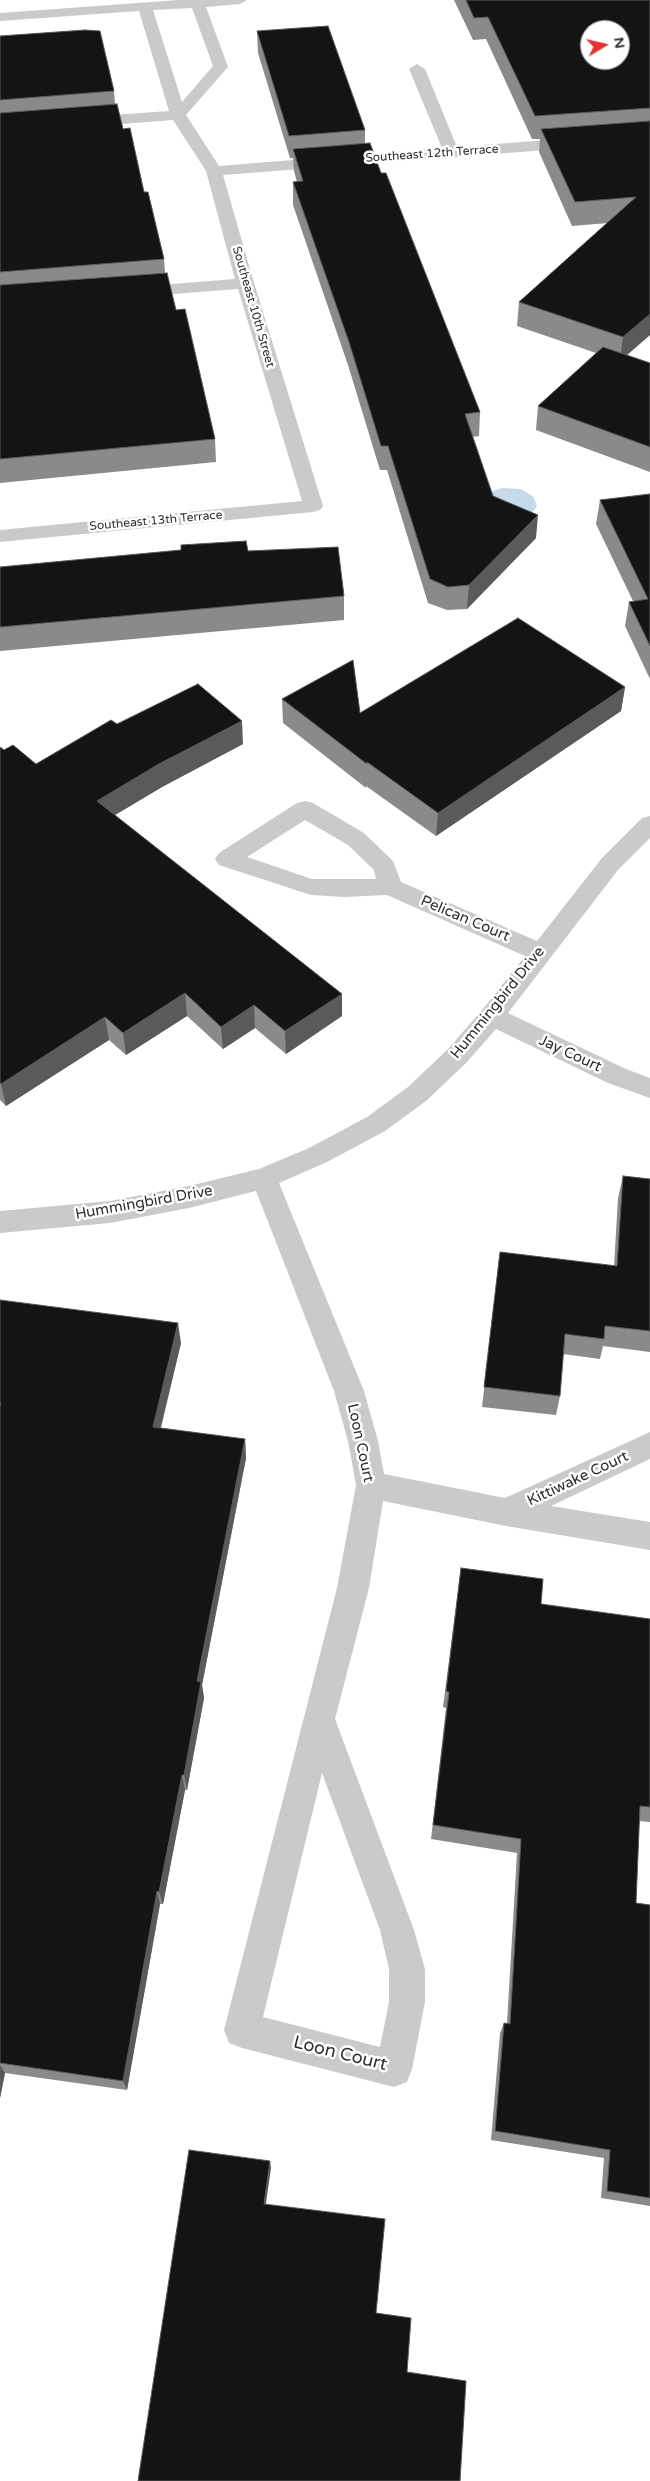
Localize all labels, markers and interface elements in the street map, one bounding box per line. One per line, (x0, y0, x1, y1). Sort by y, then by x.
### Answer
north arrow (580, 20, 630, 70)
text: N (610, 36, 629, 50)
street label: Southeast 12th Terrace (365, 142, 499, 166)
street label: Southeast 10th Street (229, 245, 277, 369)
street label: Southeast 13th Terrace (89, 508, 223, 534)
street label: Pelican Court (418, 892, 512, 946)
street label: Hummingbird Drive (447, 943, 549, 1063)
street label: Jay Court (536, 1032, 604, 1076)
street label: Hummingbird Drive (74, 1182, 214, 1224)
street label: Loon Court (343, 1402, 377, 1484)
street label: Kittiwake Court (525, 1448, 631, 1510)
street label: Loon Court (291, 2032, 389, 2076)

